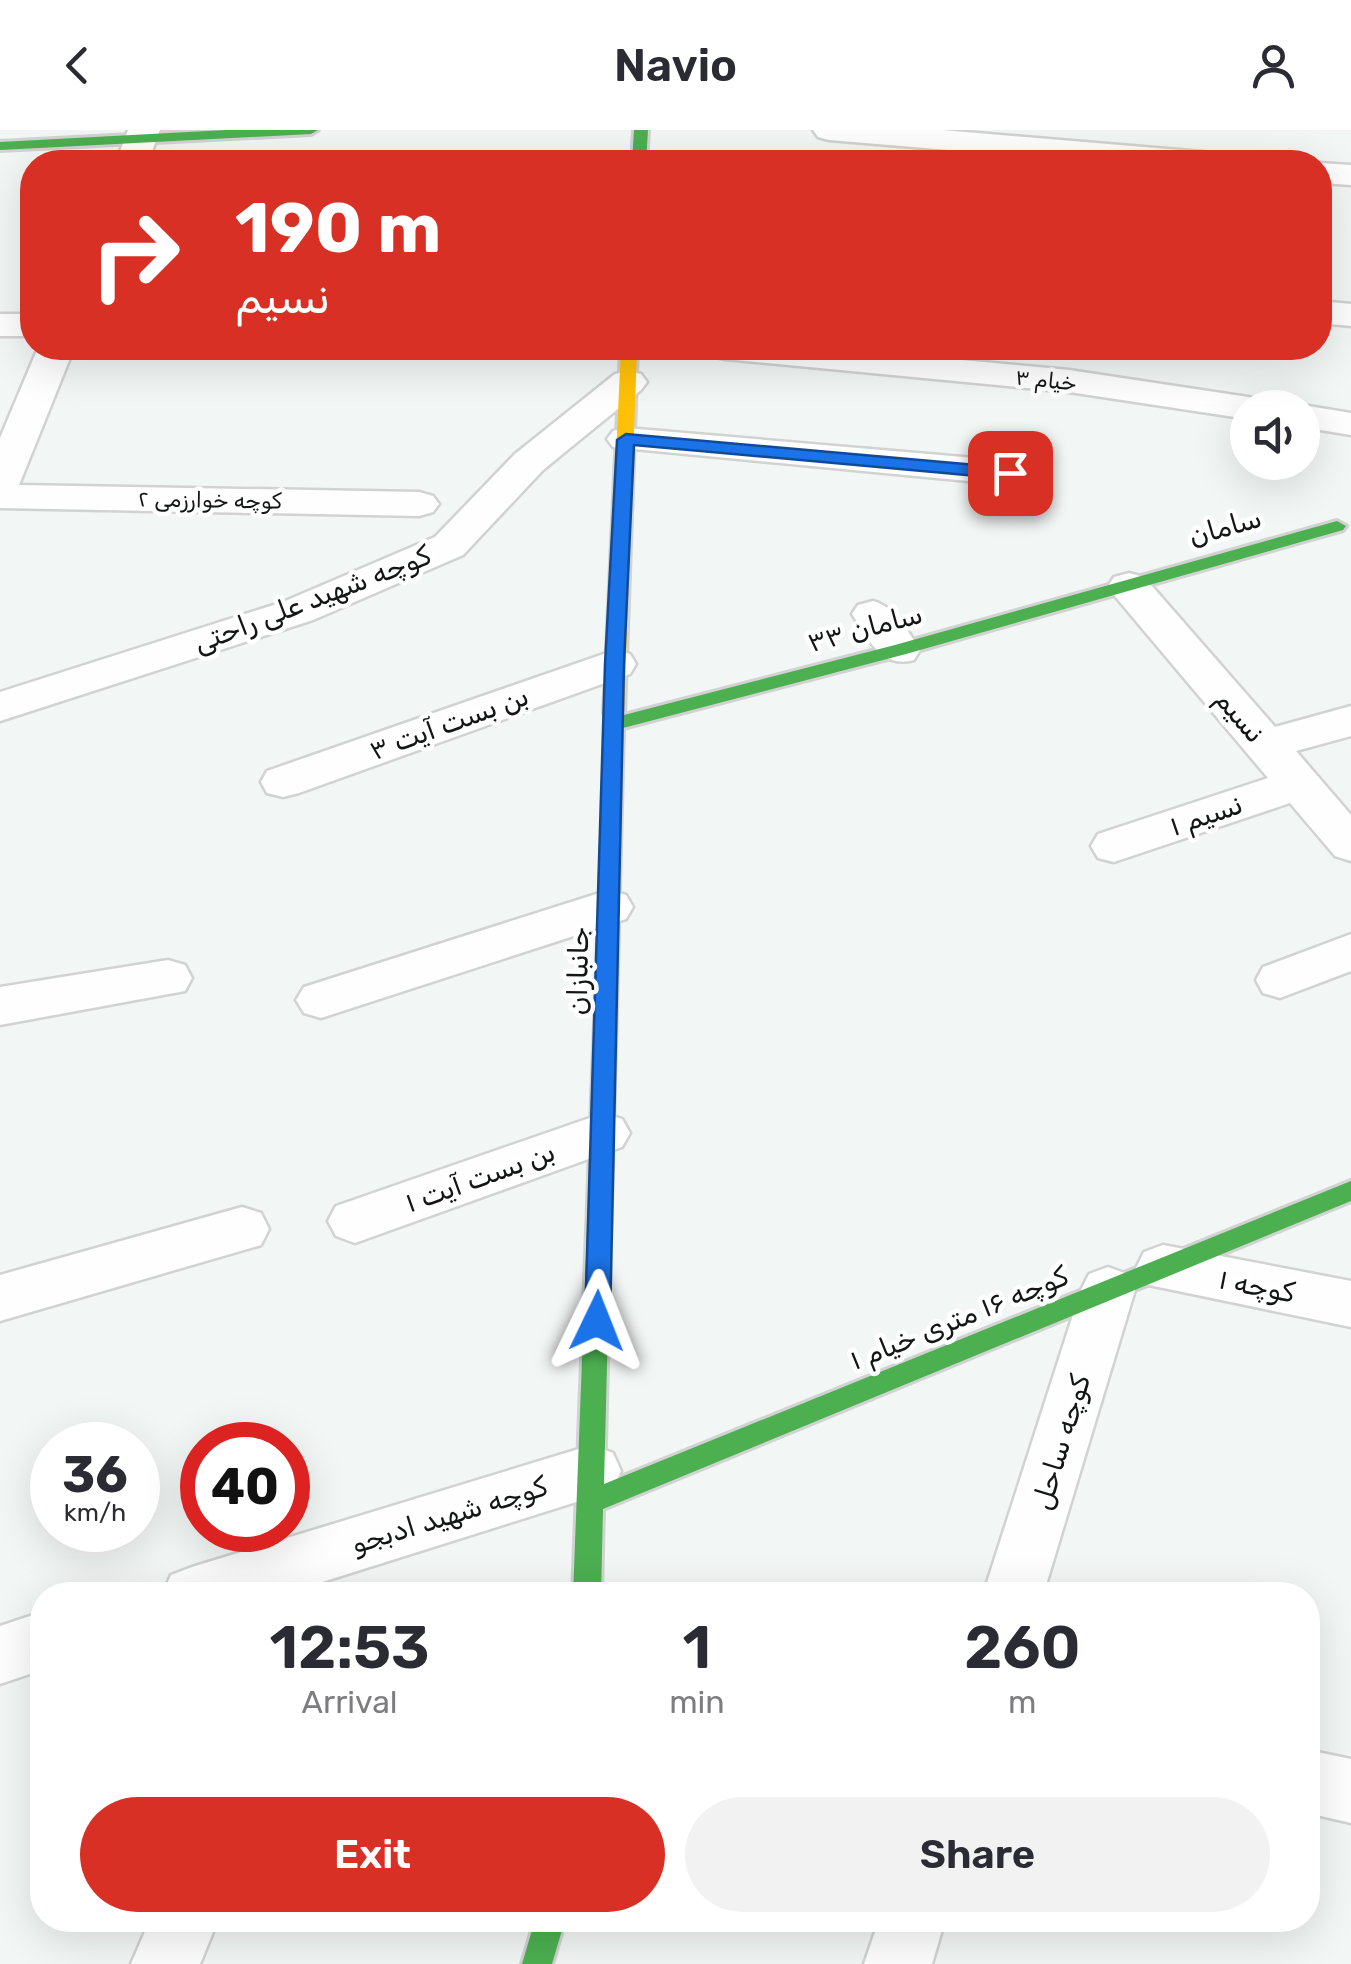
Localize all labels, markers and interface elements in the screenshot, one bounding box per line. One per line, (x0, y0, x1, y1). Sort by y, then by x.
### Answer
icon: back (50, 38, 105, 93)
icon: person (1246, 38, 1301, 93)
text: Navio (614, 39, 737, 92)
text: 190 m (235, 187, 441, 270)
icon: right (70, 190, 200, 320)
text: نسیم (235, 271, 330, 324)
street label: ۳ خیام (1014, 363, 1078, 398)
map controls (1230, 390, 1320, 480)
button: sound (1230, 390, 1320, 480)
pin (968, 431, 1053, 516)
icon: arrive (983, 446, 1038, 501)
street label: کوچه خوارزمی ۲ (138, 485, 282, 515)
street label: سامان (1185, 501, 1265, 553)
street label: کوچه شهید علی راحتی (189, 538, 436, 659)
street label: ۳۳ سامان (804, 597, 926, 659)
street label: بن بست آیت ۳ (365, 679, 533, 767)
street label: نسیم (1207, 683, 1272, 750)
street label: نسیم ۱ (1165, 787, 1247, 845)
street label: جانبازان (561, 926, 595, 1016)
street label: ۱ بن بست آیت (401, 1135, 559, 1219)
street label: ۱ کوچه ۱۶ متری خیام (845, 1259, 1074, 1379)
street label: کوچه ۱ (1216, 1262, 1298, 1310)
position arrow (545, 1269, 649, 1373)
street label: کوچه ساحل (1025, 1370, 1097, 1514)
speed limit sign: 40 (180, 1422, 310, 1552)
text: 36 (62, 1445, 128, 1505)
street label: کوچه شهید ادبجو (347, 1469, 551, 1561)
text: km/h (64, 1498, 126, 1527)
text: 12:53 (269, 1612, 430, 1683)
text: 1 (683, 1612, 711, 1683)
text: 260 (964, 1612, 1081, 1683)
text: Arrival (302, 1683, 398, 1721)
text: min (669, 1683, 725, 1721)
text: m (1008, 1683, 1037, 1721)
button: Exit (80, 1797, 665, 1912)
button: Share (685, 1797, 1270, 1912)

